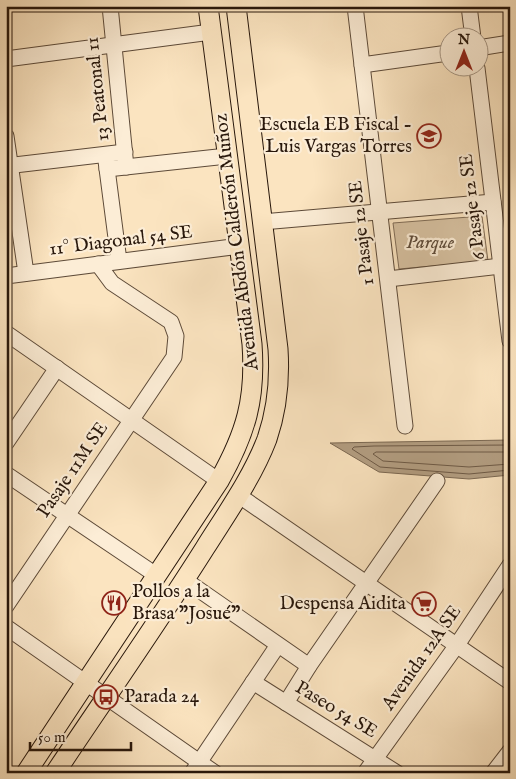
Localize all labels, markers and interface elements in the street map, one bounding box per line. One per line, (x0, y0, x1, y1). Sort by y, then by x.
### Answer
north arrow (438, 28, 488, 78)
text: N (457, 31, 470, 49)
street label: 13 Peatonal 11 (81, 36, 115, 142)
street label: Avenida Abdón Calderón Muñoz (209, 112, 265, 373)
place label: Escuela EB Fiscal - Luis Vargas Torres (260, 113, 412, 159)
school or university icon: Escuela EB Fiscal - Luis Vargas Torres (416, 123, 442, 149)
street label: 6 Pasaje 12 SE (455, 153, 491, 261)
street label: 1 Pasaje 12 SE (344, 179, 380, 287)
street label: 11° Diagonal 54 SE (48, 220, 194, 262)
park label: Parque (406, 231, 455, 255)
street label: Pasaje 11M SE (32, 418, 114, 522)
place label: Pollos a la Brasa "Josué" (132, 580, 241, 626)
restaurant icon: Pollos a la Brasa "Josué" (101, 590, 127, 616)
supermarket icon: Despensa Aidita (411, 591, 437, 617)
place label: Despensa Aidita (279, 592, 407, 616)
street label: Avenida 12A SE (376, 601, 467, 716)
street label: Paseo 54 SE (290, 676, 382, 744)
bus stop icon: Parada 24 (93, 684, 119, 710)
place label: Parada 24 (124, 685, 200, 709)
scale bar (30, 719, 131, 751)
text: 50 m (38, 728, 66, 747)

